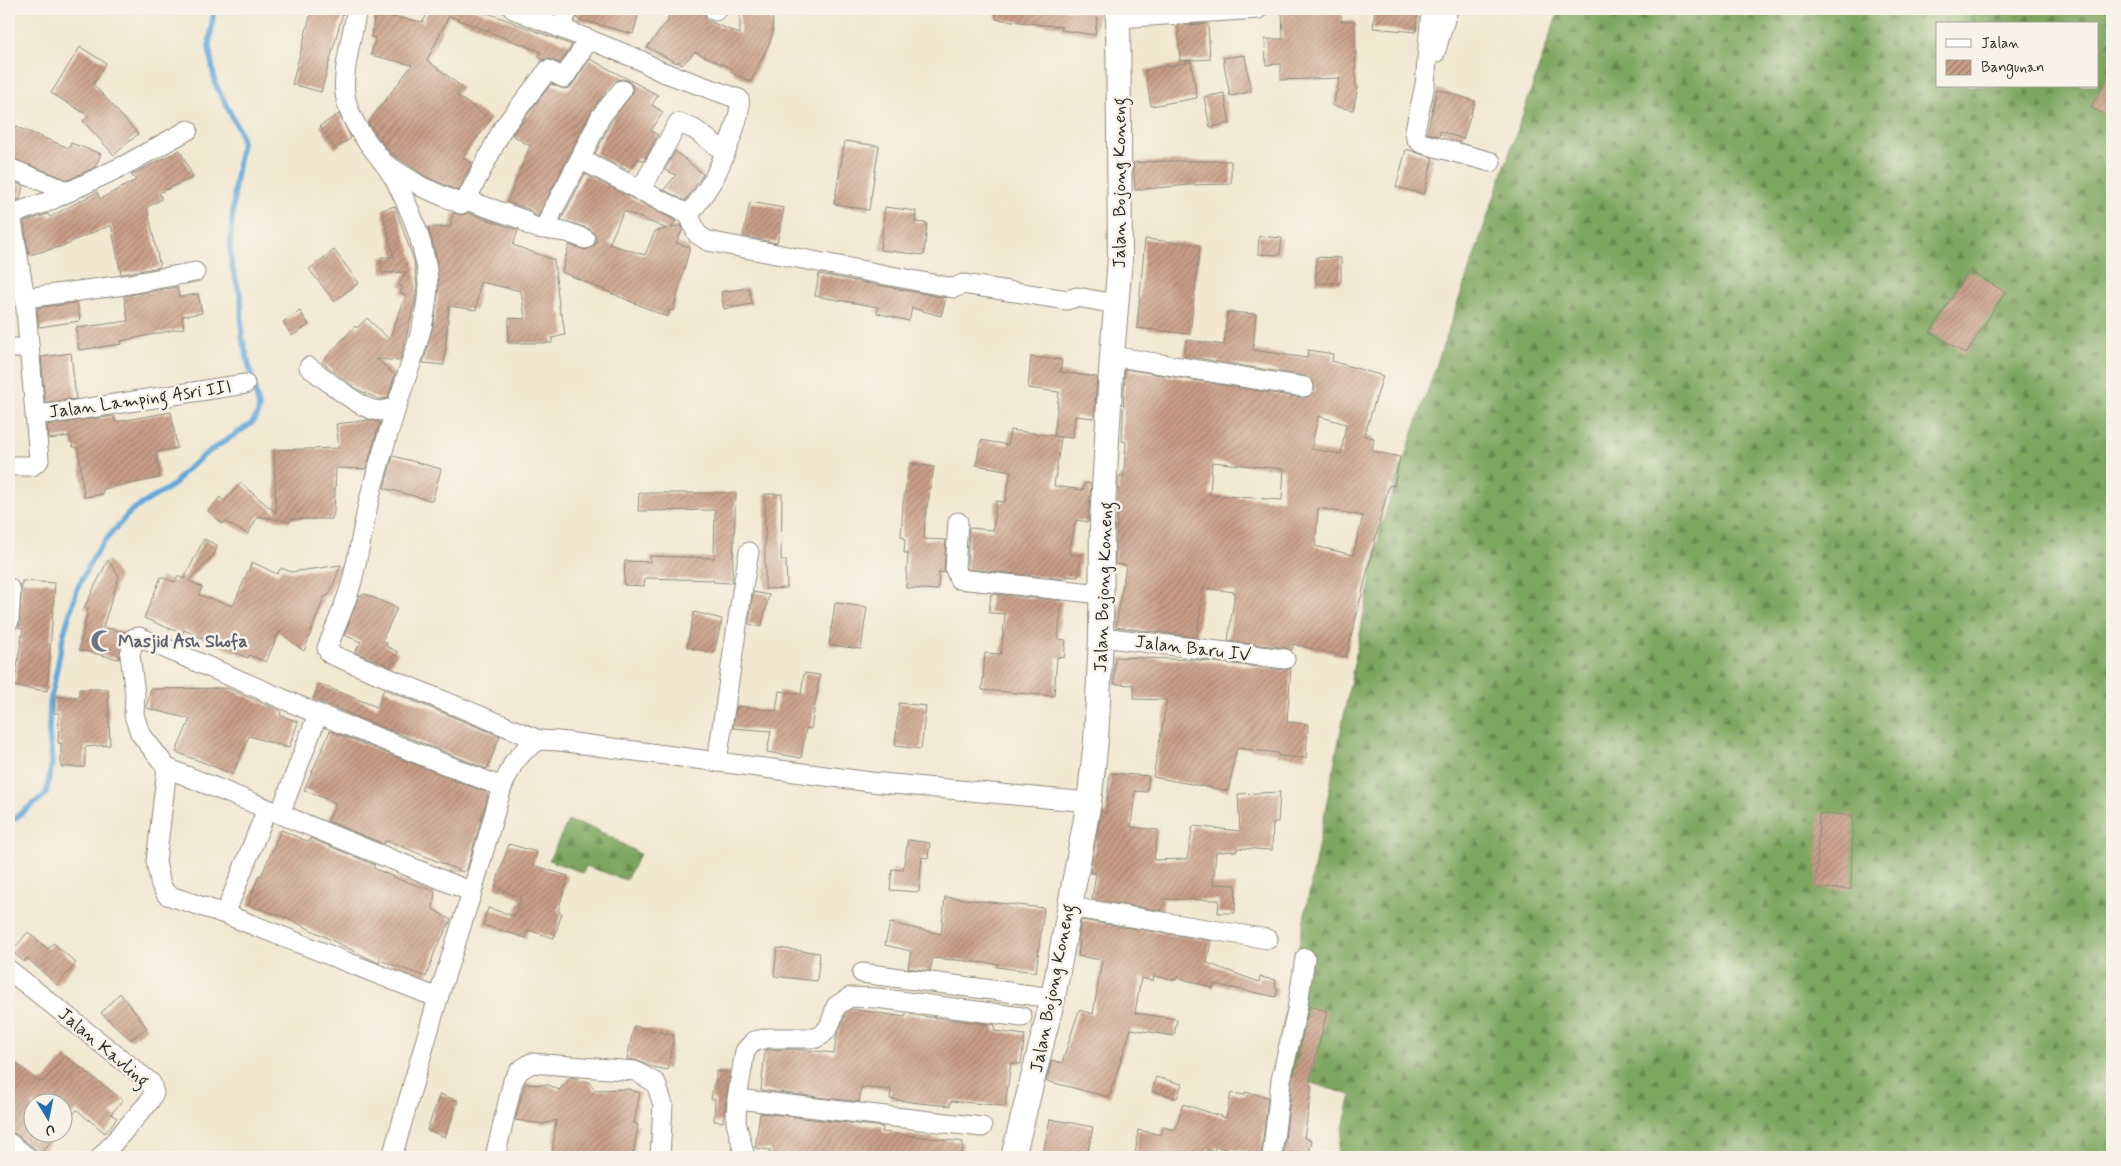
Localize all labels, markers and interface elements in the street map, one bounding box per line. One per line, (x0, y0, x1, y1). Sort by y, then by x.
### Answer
legend (1936, 22, 2098, 88)
text: Jalan (1981, 34, 2020, 54)
text: Bangunan (1981, 58, 2044, 79)
street label: Jalan Bojong Koneng (1108, 97, 1134, 269)
street label: Jalan Lamping Asri III (47, 375, 233, 427)
street label: Jalan Bojong Koneng (1089, 501, 1121, 673)
mosque icon: Masjid Ash Shofa (89, 628, 115, 654)
place label: Masjid Ash Shofa (118, 630, 248, 654)
street label: Jalan Baru IV (1134, 630, 1252, 668)
street label: Jalan Bojong Koneng (1025, 902, 1083, 1075)
street label: Jalan Kavling (51, 1003, 154, 1095)
north arrow (22, 1094, 72, 1144)
text: U (44, 1120, 56, 1139)

